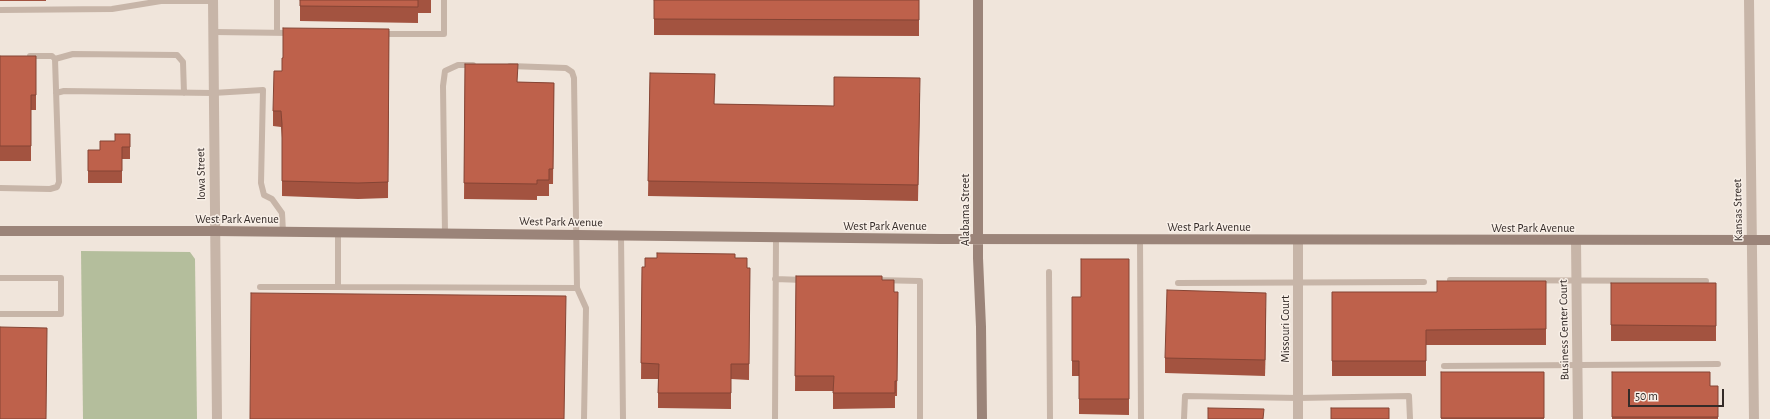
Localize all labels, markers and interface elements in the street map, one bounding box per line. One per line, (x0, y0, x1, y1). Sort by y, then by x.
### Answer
street label: Iowa Street (193, 148, 209, 200)
street label: Alabama Street (958, 174, 972, 246)
street label: Kansas Street (1730, 179, 1746, 241)
street label: West Park Avenue (195, 212, 279, 226)
street label: West Park Avenue (519, 214, 603, 230)
street label: West Park Avenue (843, 219, 927, 233)
street label: West Park Avenue (1167, 220, 1251, 234)
street label: West Park Avenue (1491, 221, 1575, 235)
street label: Business Center Court (1556, 279, 1572, 381)
street label: Missouri Court (1278, 295, 1292, 363)
scale bar (1630, 381, 1726, 407)
text: 50 m (1635, 390, 1658, 402)

